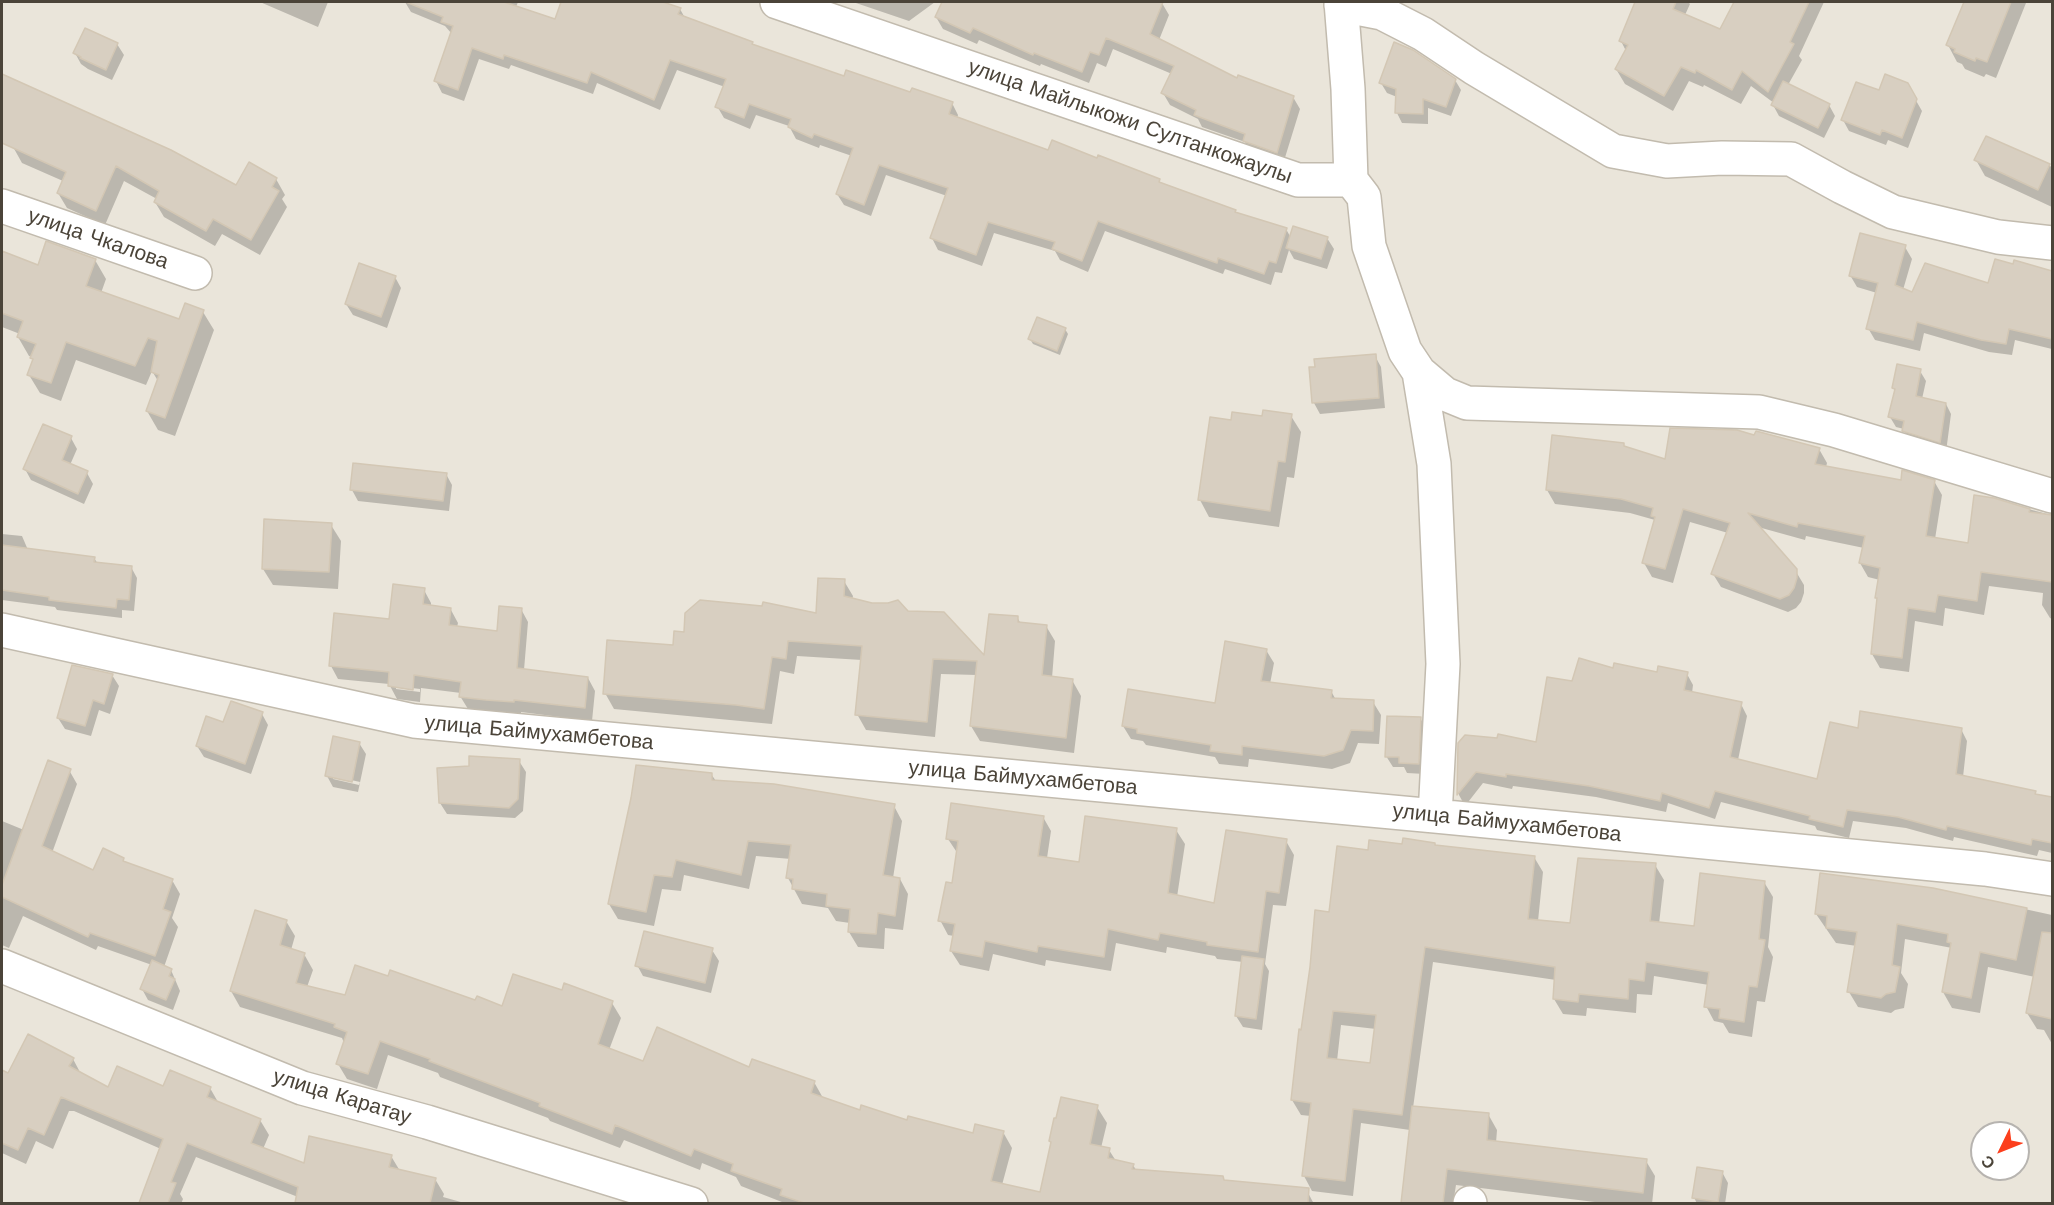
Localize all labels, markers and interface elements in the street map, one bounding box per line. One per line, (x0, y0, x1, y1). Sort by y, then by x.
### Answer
street label: улица Майлыкожи Султанкожаулы (965, 55, 1295, 189)
street label: улица Чкалова (24, 203, 172, 275)
street label: улица Баймухамбетова (423, 710, 655, 756)
street label: улица Баймухамбетова (907, 755, 1139, 801)
street label: улица Баймухамбетова (1391, 798, 1623, 848)
street label: улица Каратау (270, 1064, 414, 1130)
north arrow (1970, 1121, 2030, 1181)
text: С (1977, 1152, 1999, 1173)

